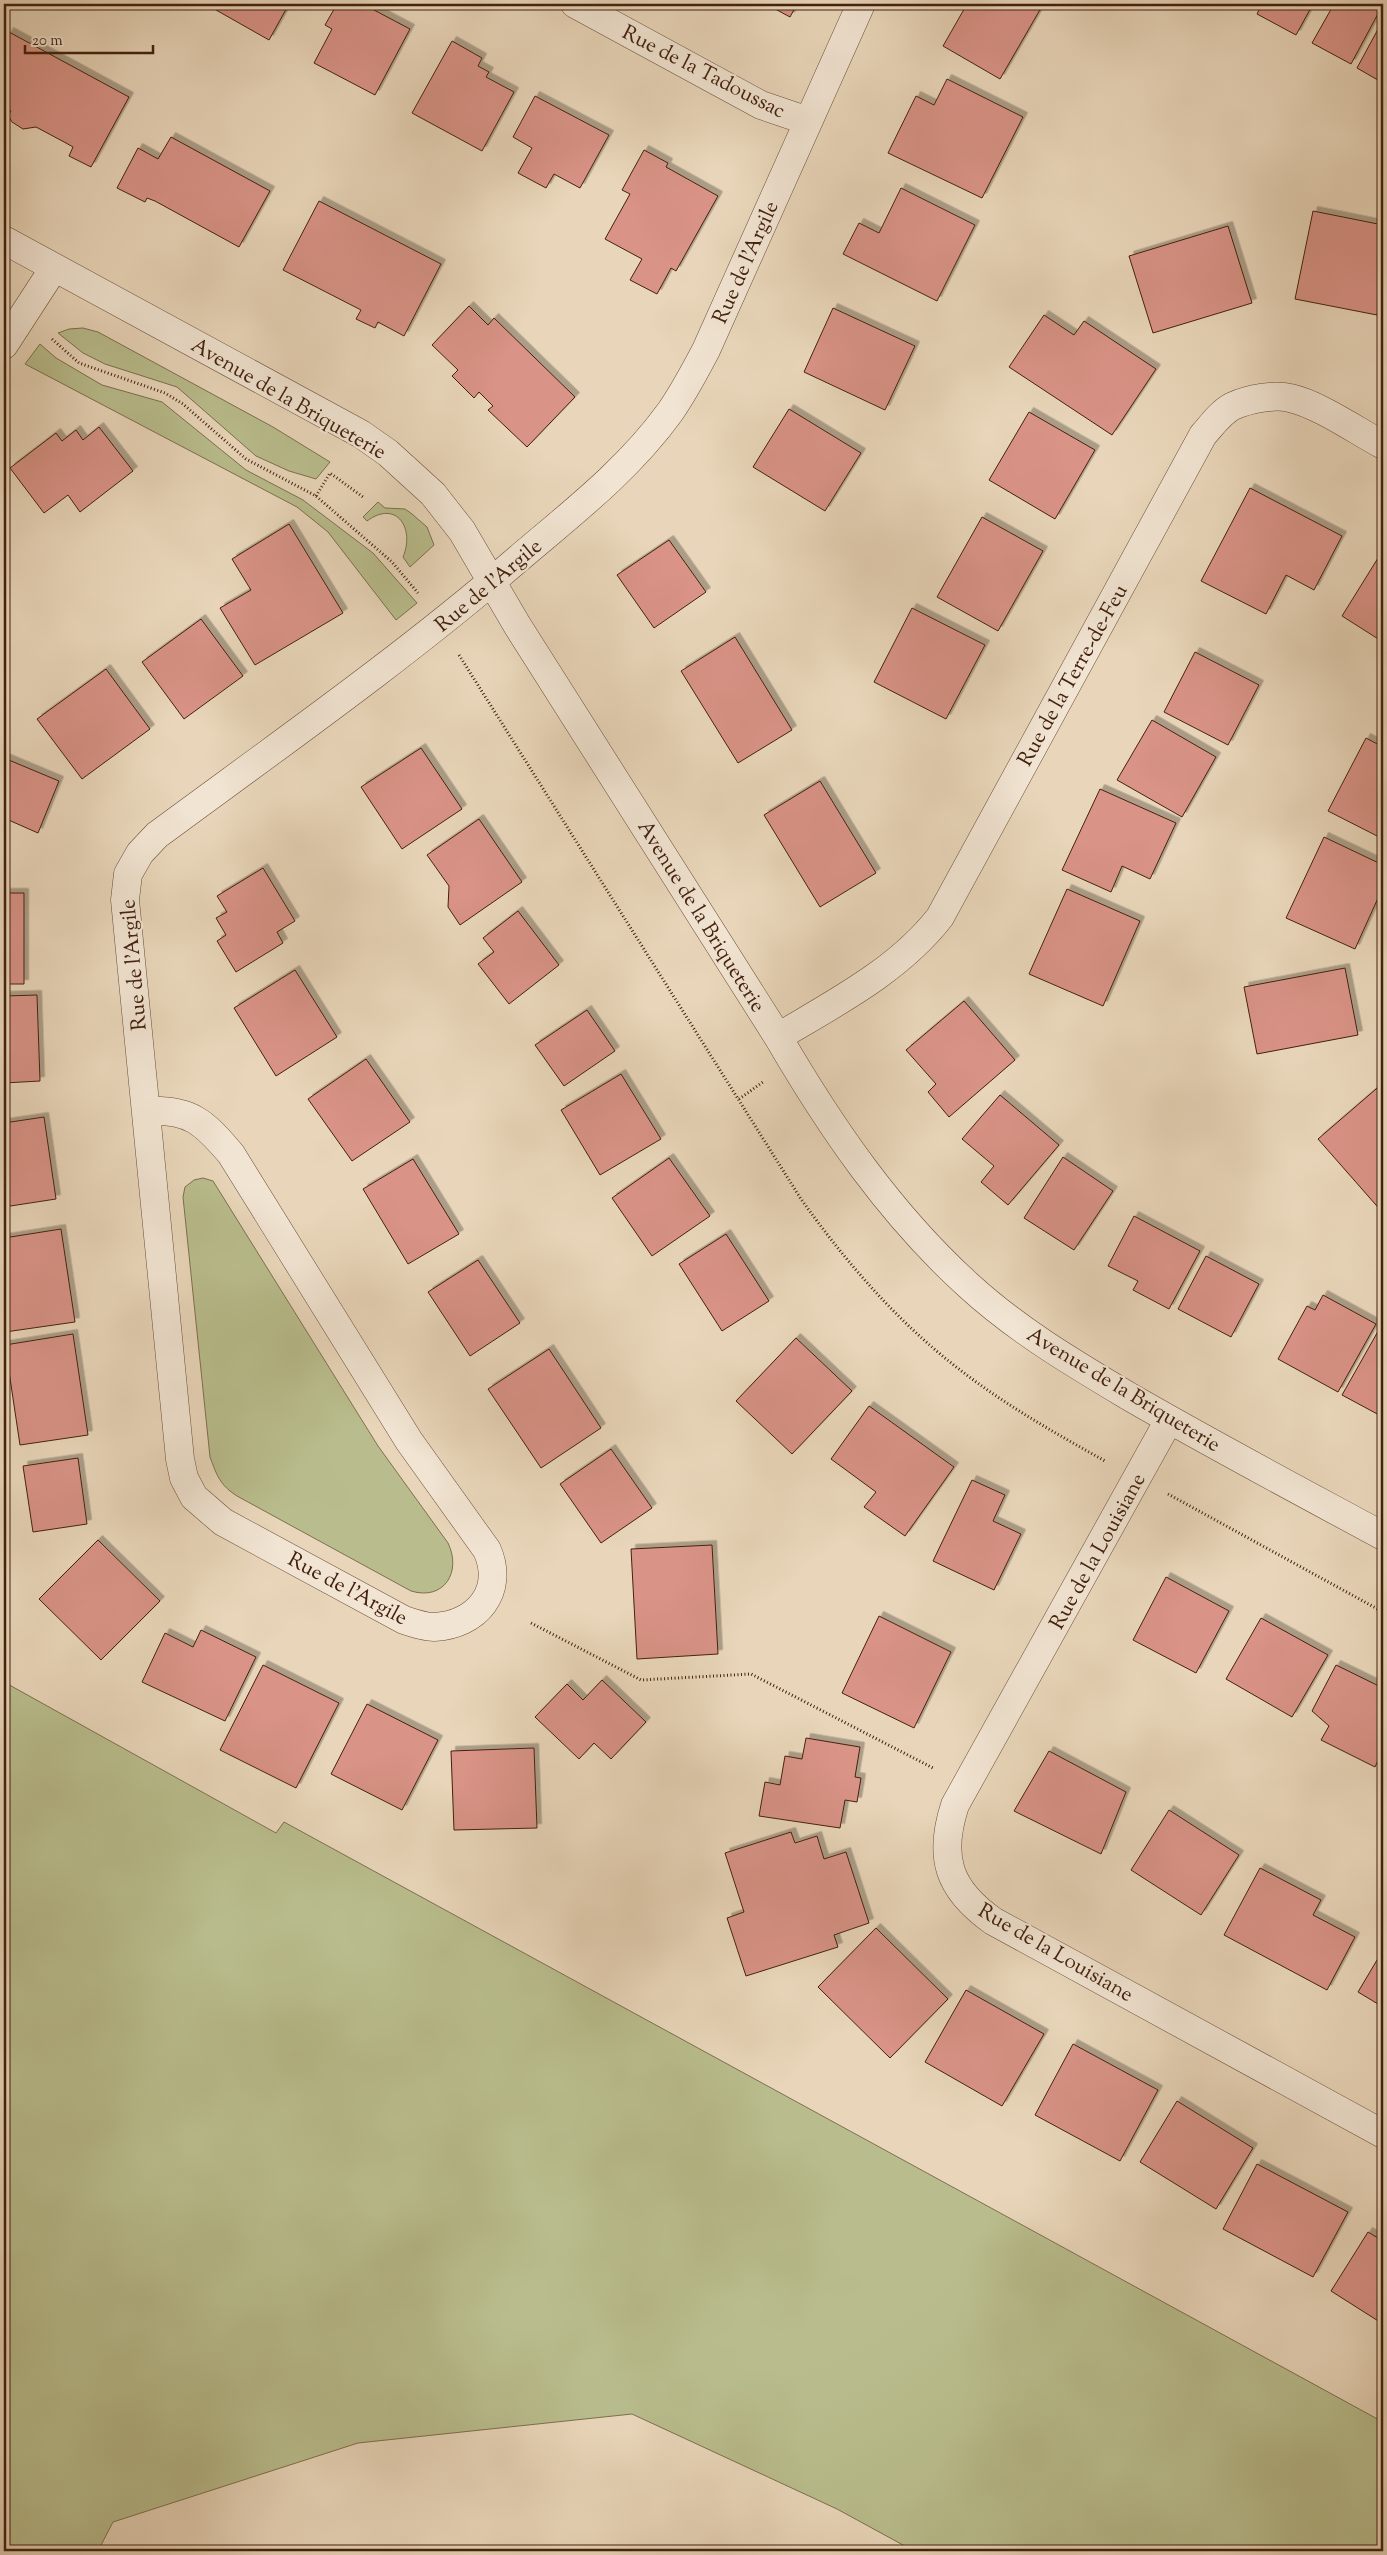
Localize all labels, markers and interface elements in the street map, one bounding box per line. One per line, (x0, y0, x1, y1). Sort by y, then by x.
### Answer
street label: Rue de la Tadoussac (616, 19, 790, 127)
scale bar (25, 22, 152, 54)
text: 20 m (32, 31, 63, 52)
street label: Rue de l'Argile (706, 197, 787, 329)
street label: Avenue de la Briqueterie (185, 331, 391, 468)
street label: Rue de l'Argile (429, 533, 549, 640)
street label: Rue de la Terre-de-Feu (1011, 580, 1136, 772)
street label: Avenue de la Briqueterie (629, 815, 772, 1019)
street label: Rue de l'Argile (114, 898, 156, 1032)
street label: Avenue de la Briqueterie (1020, 1321, 1226, 1461)
street label: Rue de la Louisiane (1043, 1468, 1154, 1636)
street label: Rue de l'Argile (282, 1546, 412, 1634)
street label: Rue de la Louisiane (972, 1897, 1138, 2010)

